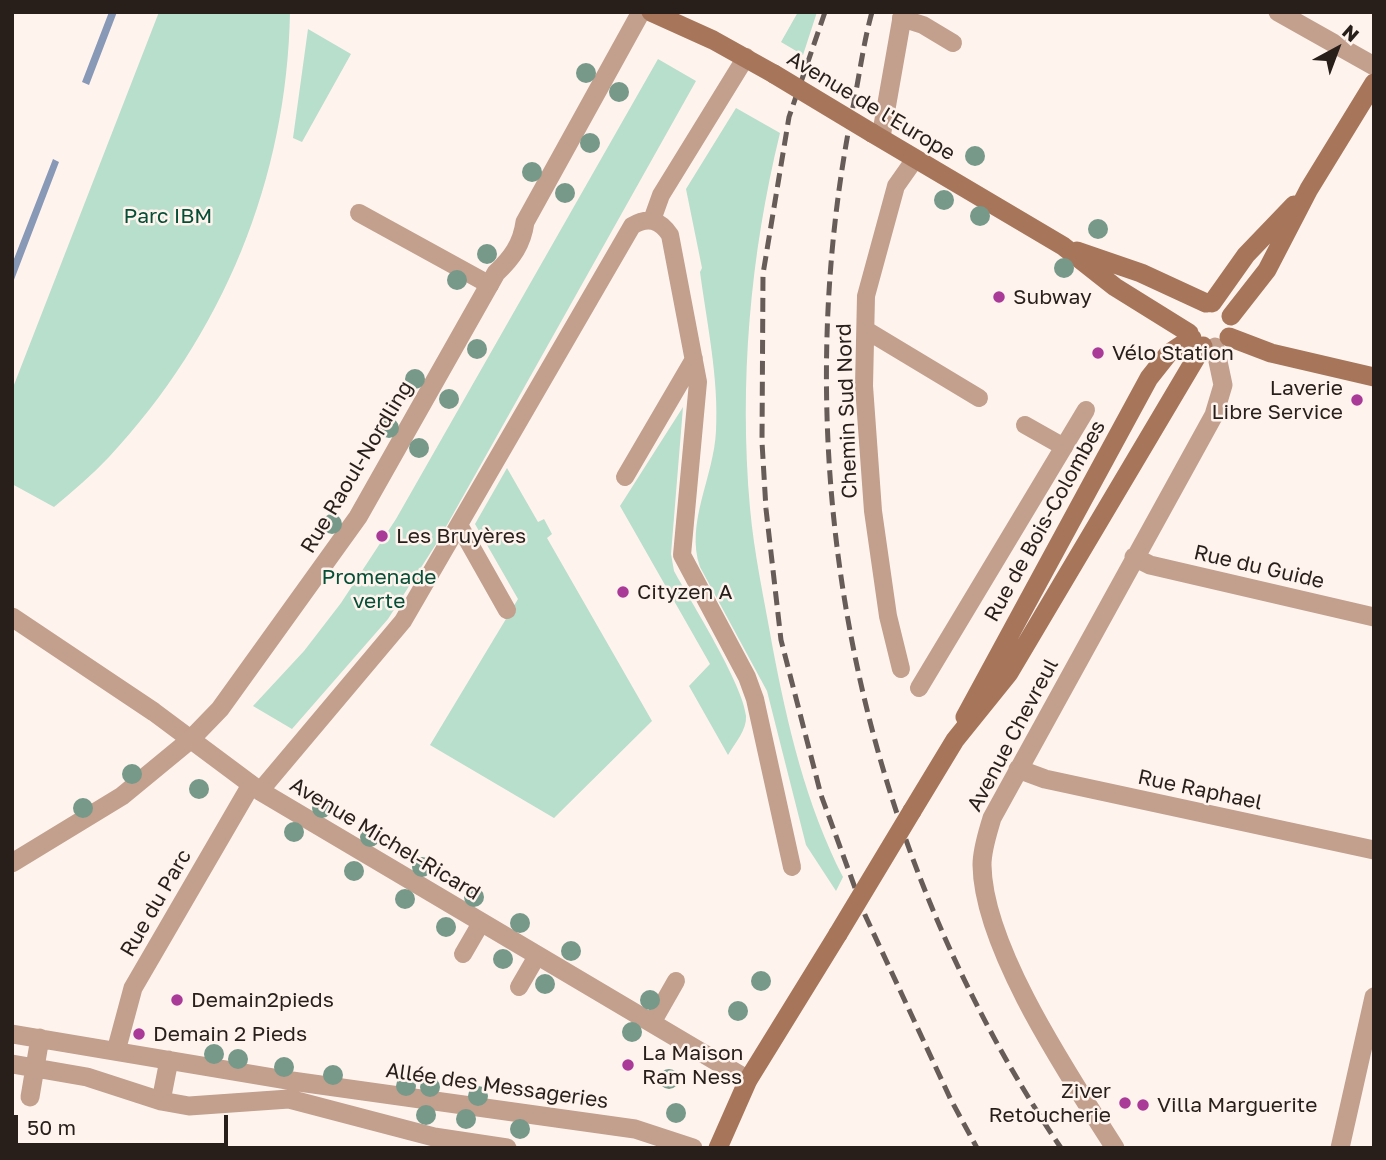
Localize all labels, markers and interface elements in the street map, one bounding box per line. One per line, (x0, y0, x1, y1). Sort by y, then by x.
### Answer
north arrow (1302, 14, 1372, 84)
text: N (1338, 19, 1364, 46)
street label: Avenue de l'Europe (782, 46, 960, 166)
park label: Parc IBM (124, 203, 212, 229)
place label: Subway (1013, 284, 1092, 310)
marker: Subway (991, 289, 1007, 305)
street label: Chemin Sud Nord (831, 323, 863, 499)
place label: Vélo Station (1112, 340, 1234, 366)
marker: Vélo Station (1090, 345, 1106, 361)
place label: Laverie Libre Service (1212, 375, 1343, 425)
street label: Rue Raoul-Nordling (296, 376, 418, 558)
marker: Laverie Libre Service (1349, 392, 1365, 408)
street label: Rue de Bois-Colombes (979, 416, 1111, 626)
place label: Les Bruyères (396, 523, 526, 549)
marker: Les Bruyères (374, 528, 390, 544)
street label: Rue du Guide (1191, 540, 1327, 594)
park label: Promenade verte (322, 564, 436, 614)
place label: Cityzen A (637, 579, 733, 605)
marker: Cityzen A (615, 584, 631, 600)
street label: Avenue Chevreul (962, 654, 1064, 816)
street label: Rue Raphael (1136, 765, 1264, 815)
street label: Avenue Michel-Ricard (285, 772, 485, 906)
street label: Rue du Parc (115, 845, 197, 961)
place label: Demain2pieds (191, 987, 334, 1013)
marker: Demain2pieds (169, 992, 185, 1008)
place label: Demain 2 Pieds (153, 1021, 307, 1047)
marker: Demain 2 Pieds (131, 1026, 147, 1042)
place label: La Maison Ram Ness (642, 1040, 743, 1090)
marker: La Maison Ram Ness (620, 1057, 636, 1073)
street label: Allée des Messageries (384, 1058, 610, 1114)
place label: Ziver Retoucherie (989, 1078, 1111, 1128)
place label: Villa Marguerite (1157, 1092, 1317, 1118)
marker: Ziver Retoucherie (1117, 1095, 1133, 1111)
marker: Villa Marguerite (1135, 1097, 1151, 1113)
scale bar (18, 1100, 231, 1144)
text: 50 m (27, 1114, 76, 1140)

